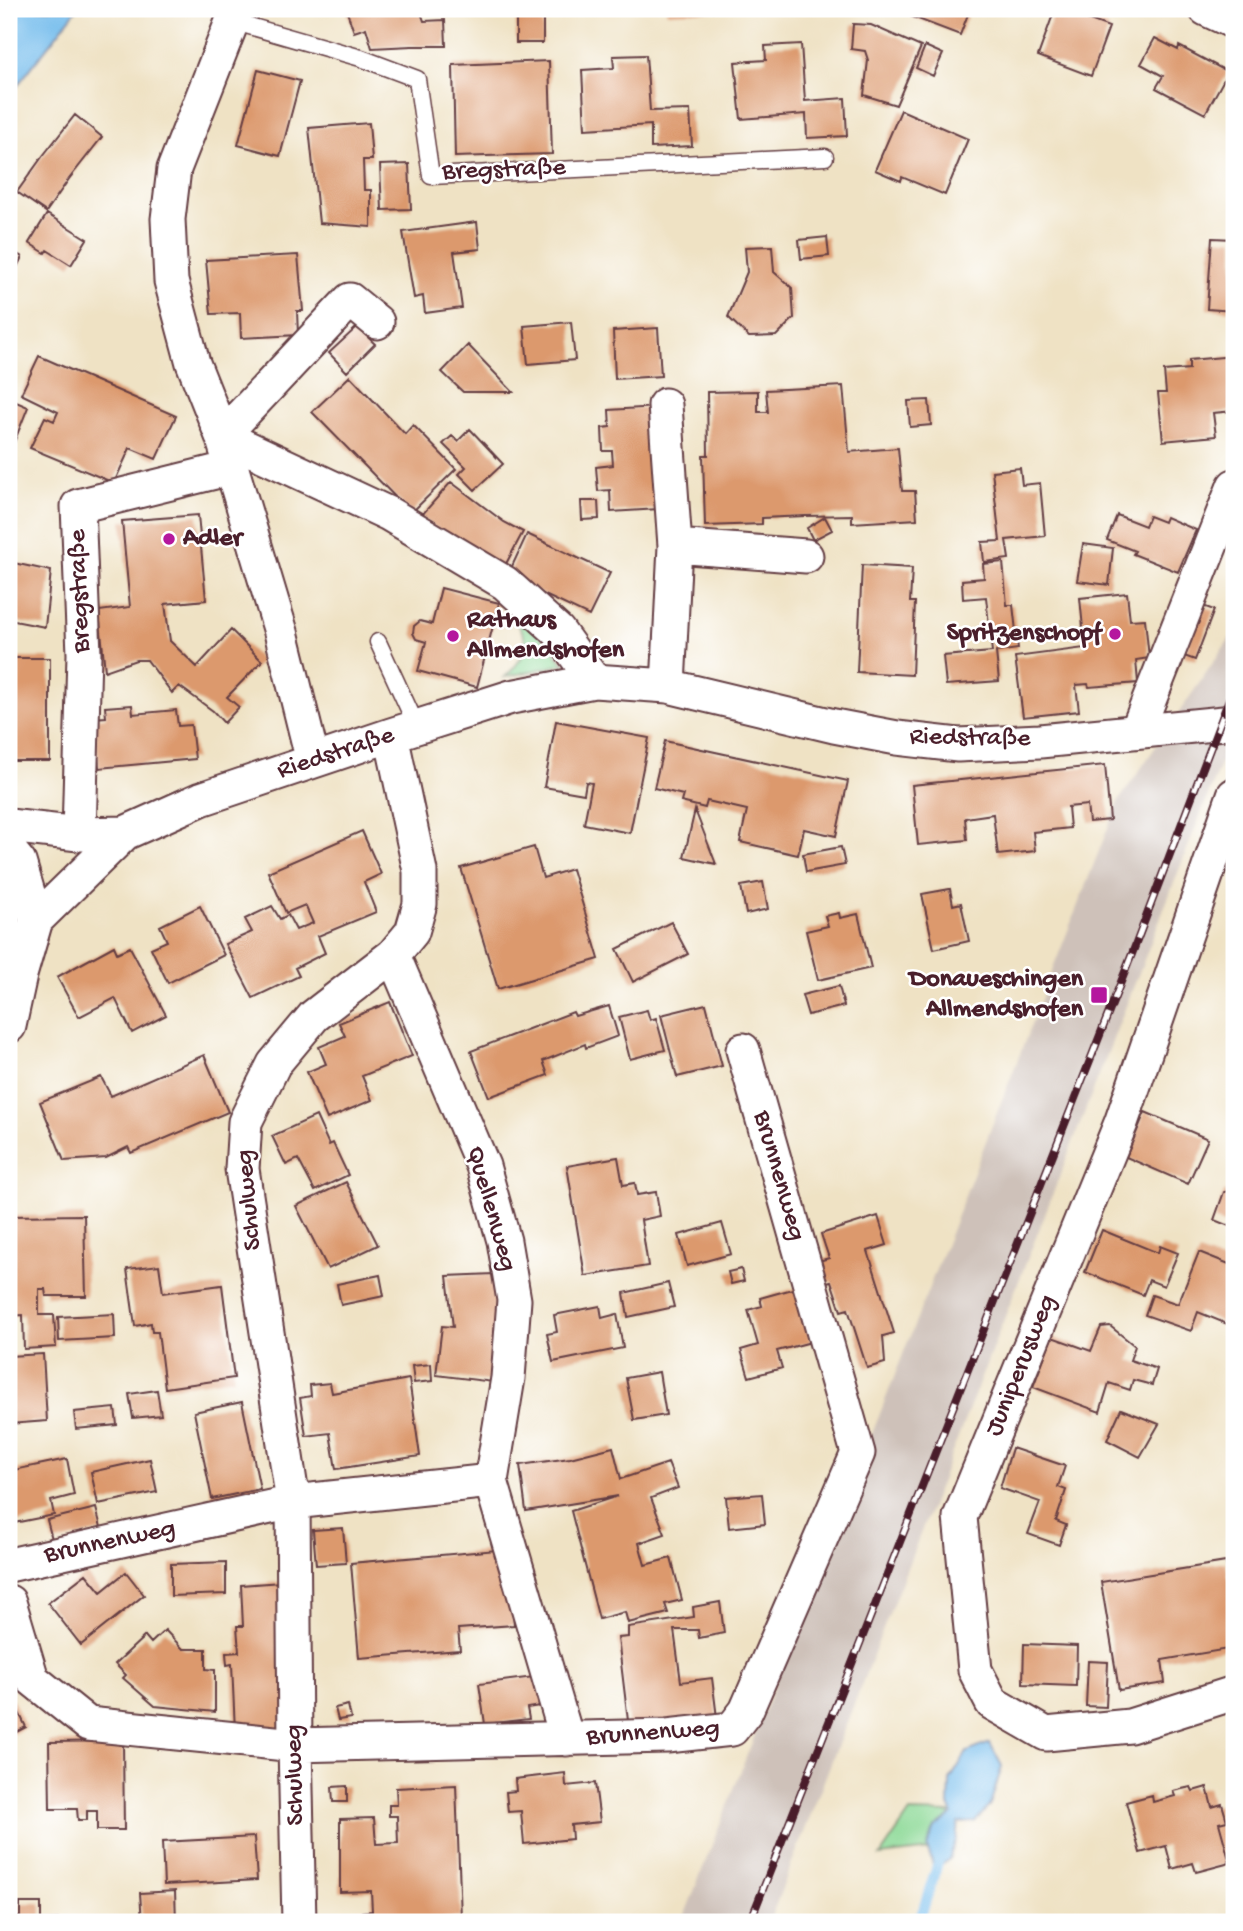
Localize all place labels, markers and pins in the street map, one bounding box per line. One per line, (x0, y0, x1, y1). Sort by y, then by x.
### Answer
place label: Adler (182, 524, 245, 555)
marker: Adler (161, 531, 177, 547)
place label: Rathaus Allmendshofen (466, 606, 625, 667)
place label: Spritzenschopf (947, 619, 1104, 650)
marker: Spritzenschopf (1107, 626, 1123, 642)
marker: Rathaus Allmendshofen (445, 628, 461, 644)
place label: Donaueschingen Allmendshofen (907, 965, 1084, 1026)
marker: Donaueschingen Allmendshofen (1089, 985, 1109, 1005)

